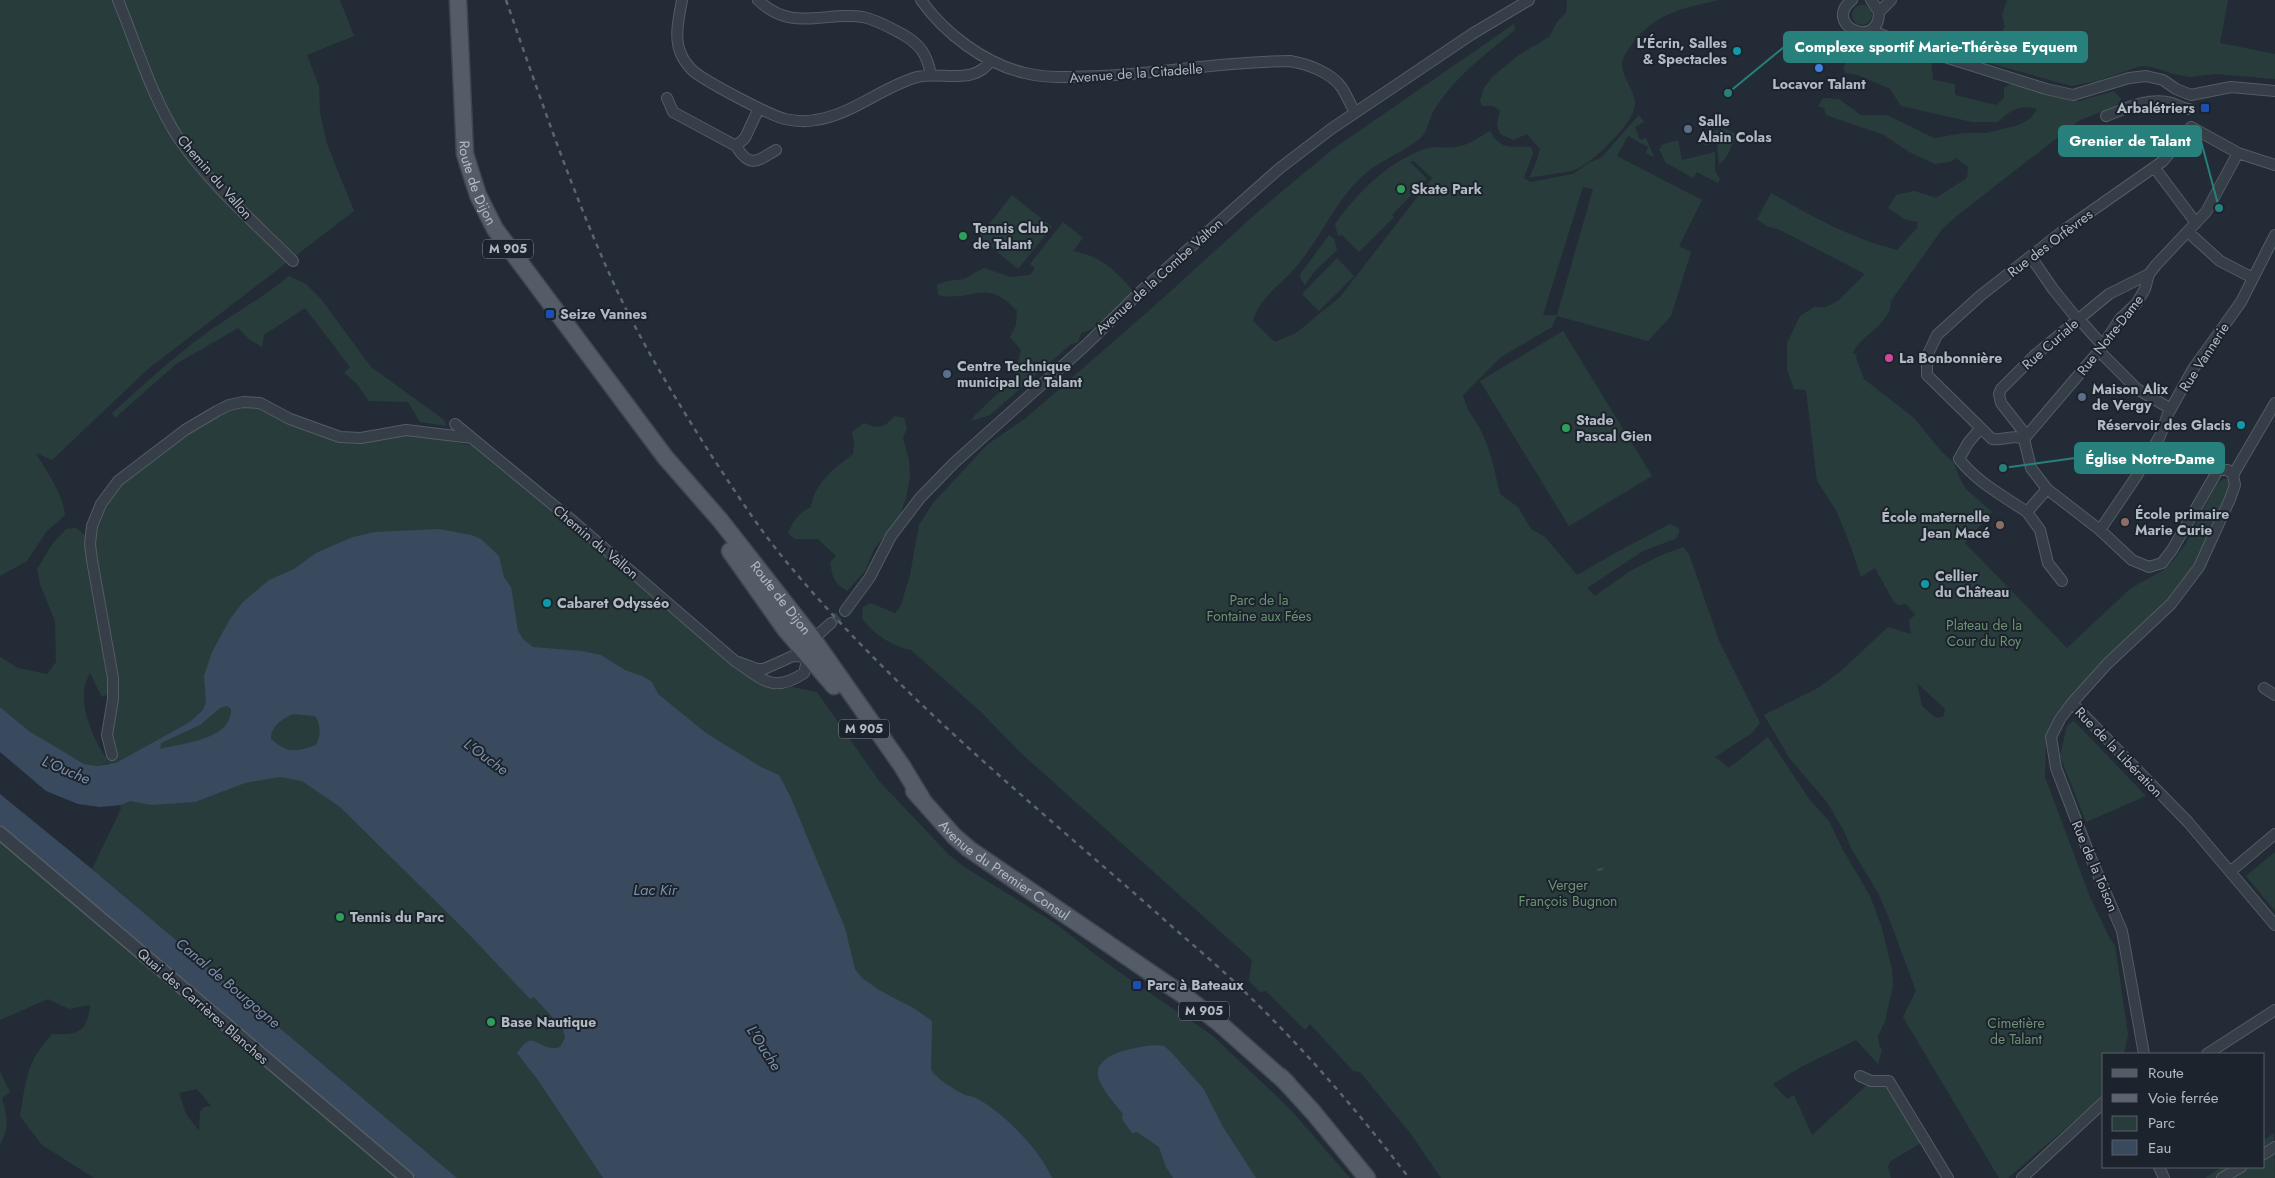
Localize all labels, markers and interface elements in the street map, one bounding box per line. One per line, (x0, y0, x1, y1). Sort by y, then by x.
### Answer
callout: Complexe sportif Marie-Thérèse Eyquem (1784, 32, 2087, 62)
place label: L'Écrin, Salles & Spectacles (1637, 33, 1728, 69)
text: Complexe sportif Marie-Thérèse Eyquem (1795, 36, 2077, 58)
marker: L'Écrin, Salles & Spectacles (1731, 45, 1743, 57)
street label: Avenue de la Citadelle (1069, 58, 1203, 88)
marker: Locavor Talant (1813, 62, 1825, 74)
place label: Locavor Talant (1772, 74, 1866, 94)
place label: Arbalétriers (2116, 98, 2196, 118)
marker: Arbalétriers (2199, 102, 2211, 114)
place label: Salle Alain Colas (1697, 111, 1772, 147)
marker: Salle Alain Colas (1682, 123, 1694, 135)
callout: Grenier de Talant (2059, 126, 2201, 156)
text: Grenier de Talant (2069, 130, 2191, 152)
street label: Chemin du Vallon (173, 131, 257, 223)
street label: Route de Dijon (454, 140, 501, 228)
place label: Skate Park (1411, 179, 1482, 199)
marker: Skate Park (1395, 183, 1407, 195)
street label: Rue des Orfèvres (2003, 204, 2097, 282)
street label: Avenue de la Combe Valton (1091, 213, 1227, 339)
place label: Tennis Club de Talant (973, 218, 1049, 254)
marker: Tennis Club de Talant (957, 230, 969, 242)
road number: M 905 (483, 240, 533, 258)
street label: Rue Notre-Dame (2072, 290, 2148, 380)
place label: Seize Vannes (560, 304, 648, 324)
marker: Seize Vannes (544, 308, 556, 320)
street label: Rue Curiale (2017, 314, 2083, 374)
street label: Rue Vannerie (2174, 319, 2234, 395)
place label: La Bonbonnière (1899, 348, 2002, 368)
marker: La Bonbonnière (1883, 352, 1895, 364)
place label: Centre Technique municipal de Talant (957, 356, 1083, 392)
marker: Centre Technique municipal de Talant (941, 368, 953, 380)
place label: Maison Alix de Vergy (2092, 379, 2169, 415)
marker: Maison Alix de Vergy (2076, 391, 2088, 403)
place label: Stade Pascal Gien (1576, 410, 1652, 446)
place label: Réservoir des Glacis (2097, 415, 2232, 435)
marker: Réservoir des Glacis (2235, 419, 2247, 431)
marker: Stade Pascal Gien (1560, 422, 1572, 434)
callout: Église Notre-Dame (2075, 443, 2224, 473)
text: Église Notre-Dame (2085, 448, 2215, 470)
street label: Chemin du Vallon (549, 500, 643, 584)
place label: École primaire Marie Curie (2135, 504, 2229, 540)
place label: École maternelle Jean Macé (1881, 507, 1990, 543)
marker: École primaire Marie Curie (2119, 516, 2131, 528)
marker: École maternelle Jean Macé (1994, 519, 2006, 531)
street label: Route de Dijon (746, 557, 816, 639)
place label: Cellier du Château (1935, 566, 2009, 602)
marker: Cellier du Château (1919, 578, 1931, 590)
park label: Parc de la Fontaine aux Fées (1207, 590, 1312, 626)
place label: Cabaret Odysséo (557, 593, 669, 613)
marker: Cabaret Odysséo (541, 597, 553, 609)
park label: Plateau de la Cour du Roy (1946, 615, 2022, 651)
street label: Rue de la Libération (2071, 702, 2167, 802)
road number: M 905 (839, 720, 889, 739)
water label: L'Ouche (459, 733, 513, 781)
water label: L'Ouche (39, 750, 94, 790)
street label: Avenue du Premier Consul (934, 816, 1074, 925)
street label: Rue de la Toison (2067, 817, 2123, 915)
park label: Verger François Bugnon (1519, 875, 1617, 911)
water label: Lac Kir (633, 879, 678, 901)
place label: Tennis du Parc (350, 907, 444, 927)
marker: Tennis du Parc (334, 911, 346, 923)
water label: Canal de Bourgogne (171, 933, 285, 1034)
street label: Quai des Carrières Blanches (133, 943, 273, 1069)
place label: Parc à Bateaux (1147, 975, 1244, 995)
marker: Parc à Bateaux (1131, 979, 1143, 991)
road number: M 905 (1179, 1001, 1229, 1020)
place label: Base Nautique (501, 1012, 596, 1032)
park label: Cimetière de Talant (1987, 1013, 2045, 1049)
marker: Base Nautique (485, 1016, 497, 1028)
water label: L'Ouche (741, 1021, 787, 1075)
legend (2102, 1053, 2265, 1168)
text: Route (2148, 1062, 2184, 1084)
text: Voie ferrée (2148, 1087, 2219, 1109)
text: Parc (2148, 1112, 2175, 1134)
text: Eau (2148, 1137, 2171, 1159)

